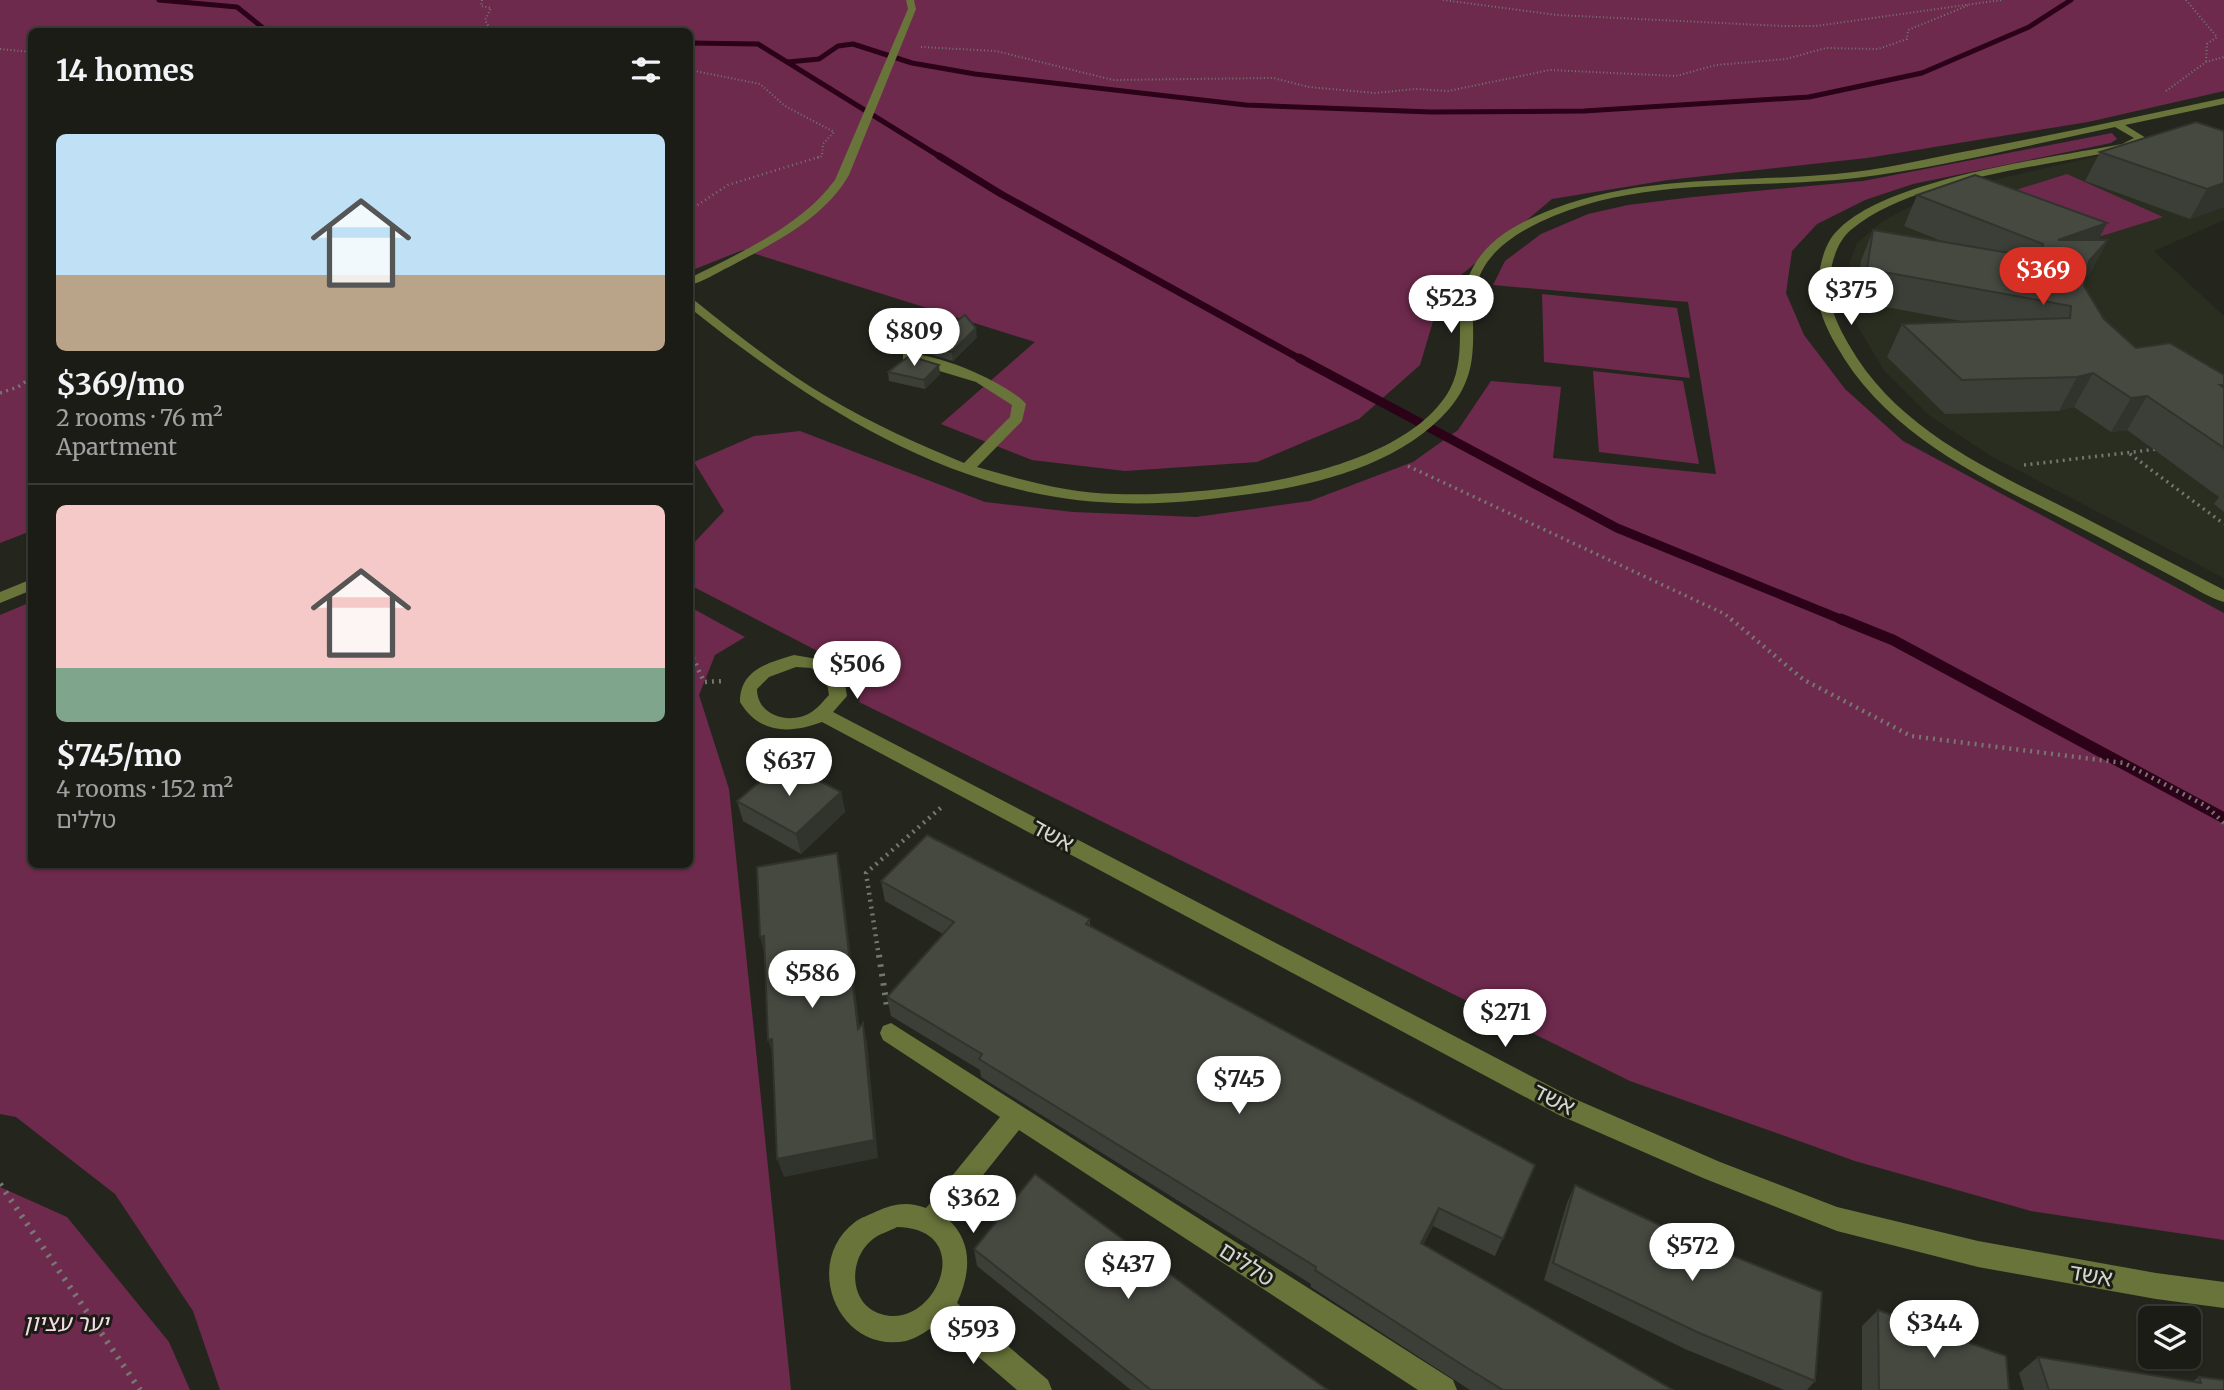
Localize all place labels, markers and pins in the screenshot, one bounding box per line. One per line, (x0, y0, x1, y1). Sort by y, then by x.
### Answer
pin: $369 (2002, 247, 2084, 307)
pin: $375 (1810, 268, 1892, 327)
pin: $523 (1410, 276, 1492, 335)
pin: $809 (873, 308, 955, 368)
pin: $506 (816, 642, 898, 701)
pin: $637 (748, 738, 830, 798)
pin: $586 (771, 950, 853, 1010)
pin: $271 (1464, 990, 1546, 1049)
pin: $745 (1198, 1056, 1280, 1116)
pin: $362 (932, 1176, 1014, 1235)
pin: $572 (1651, 1224, 1733, 1283)
pin: $437 (1087, 1242, 1169, 1301)
pin: $344 (1893, 1300, 1975, 1360)
pin: $593 (932, 1306, 1014, 1366)

